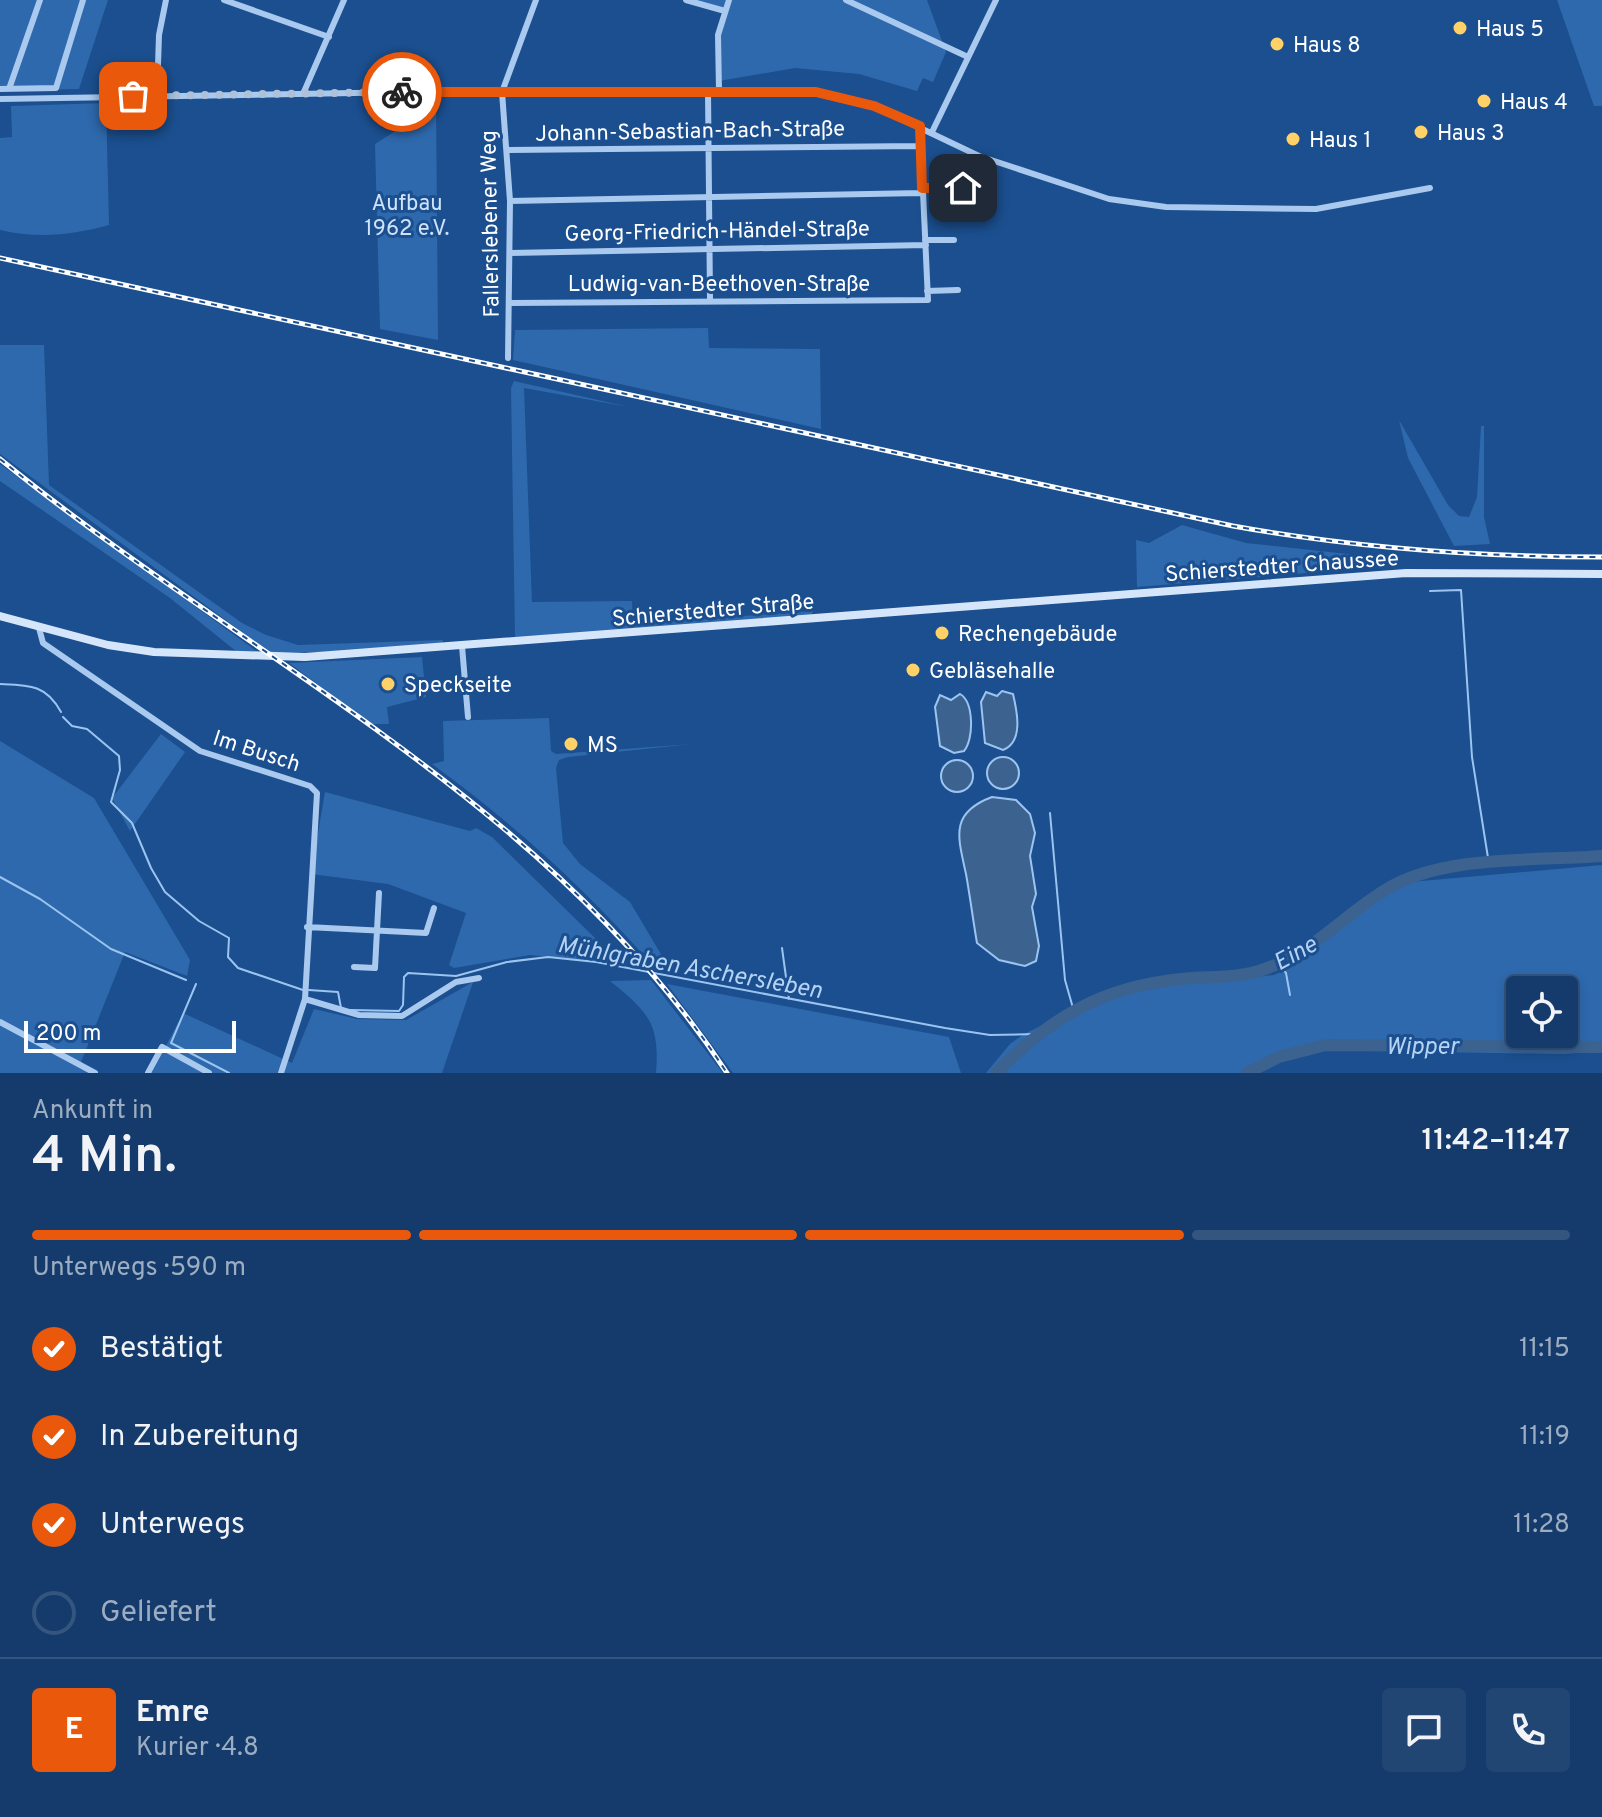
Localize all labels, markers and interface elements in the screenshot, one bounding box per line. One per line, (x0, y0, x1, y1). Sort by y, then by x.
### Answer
place label: Haus 5 (1476, 17, 1544, 44)
marker: Haus 5 (1451, 19, 1469, 37)
place label: Haus 8 (1293, 33, 1361, 60)
marker: Haus 8 (1268, 35, 1286, 53)
courier (362, 52, 442, 132)
pin (99, 62, 167, 130)
icon: bike (380, 70, 424, 114)
icon: bag (111, 74, 155, 118)
place label: Haus 4 (1500, 90, 1568, 117)
marker: Haus 4 (1475, 92, 1493, 110)
street label: Johann-Sebastian-Bach-Straße (535, 116, 845, 149)
place label: Haus 3 (1437, 121, 1504, 148)
marker: Haus 3 (1412, 123, 1430, 141)
place label: Haus 1 (1309, 128, 1371, 155)
street label: Fallerslebener Weg (476, 130, 507, 318)
marker: Haus 1 (1284, 130, 1302, 148)
pin (929, 154, 997, 222)
icon: home (941, 166, 985, 210)
park label: Aufbau 1962 e.V. (365, 191, 449, 243)
street label: Georg-Friedrich-Händel-Straße (564, 216, 870, 249)
street label: Ludwig-van-Beethoven-Straße (568, 272, 870, 299)
street label: Schierstedter Chaussee (1165, 546, 1400, 589)
street label: Schierstedter Straße (611, 589, 815, 634)
place label: Rechengebäude (958, 622, 1117, 649)
marker: Rechengebäude (933, 624, 951, 642)
place label: Gebläsehalle (929, 659, 1055, 686)
marker: Gebläsehalle (904, 661, 922, 679)
place label: Speckseite (404, 673, 512, 700)
marker: Speckseite (379, 675, 397, 693)
street label: Im Busch (209, 726, 303, 779)
place label: MS (587, 733, 618, 760)
marker: MS (562, 735, 580, 753)
water label: Eine (1269, 930, 1324, 979)
water label: Mühlgraben Aschersleben (555, 931, 824, 1007)
map controls (1506, 976, 1578, 1048)
button: locate (1506, 976, 1578, 1048)
scale bar (24, 1017, 236, 1053)
text: 200 m (36, 1021, 101, 1048)
water label: Wipper (1386, 1033, 1460, 1063)
text: Ankunft in (32, 1095, 153, 1128)
text: 11:42–11:47 (1421, 1123, 1570, 1160)
text: 4 Min. (32, 1125, 177, 1191)
text: Unterwegs · 590 m (32, 1252, 246, 1285)
icon: check (32, 1327, 76, 1371)
text: Bestätigt (100, 1331, 223, 1368)
text: 11:15 (1519, 1333, 1570, 1366)
icon: check (32, 1415, 76, 1459)
text: In Zubereitung (100, 1419, 299, 1456)
text: 11:19 (1520, 1421, 1570, 1454)
icon: check (32, 1503, 76, 1547)
text: Unterwegs (100, 1507, 245, 1544)
text: 11:28 (1513, 1509, 1570, 1542)
text: Geliefert (100, 1595, 217, 1632)
button: chat (1382, 1688, 1466, 1772)
button: phone (1486, 1688, 1570, 1772)
text: Emre (136, 1695, 209, 1732)
text: E (65, 1712, 83, 1749)
text: Kurier · 4.8 (136, 1732, 259, 1765)

